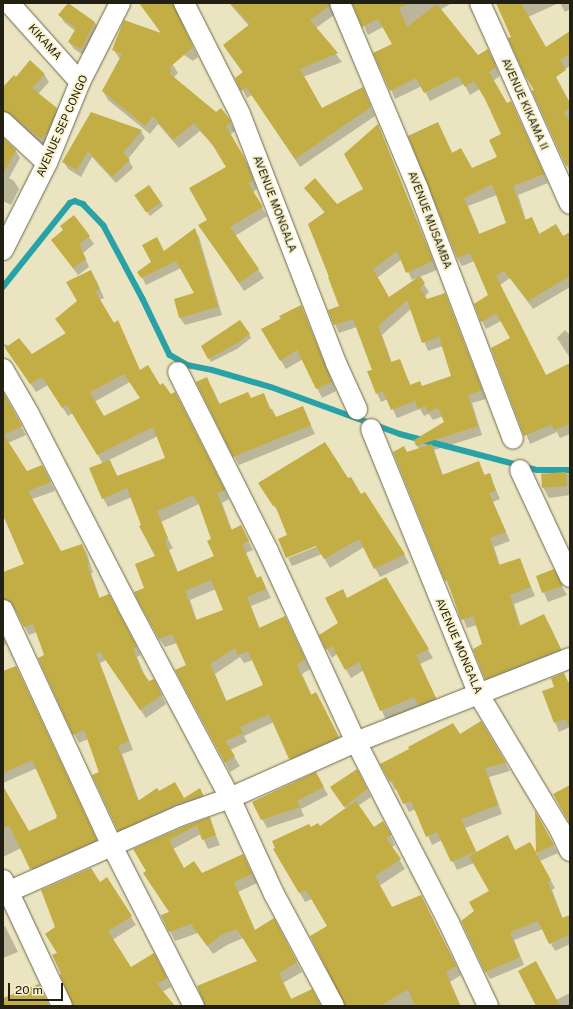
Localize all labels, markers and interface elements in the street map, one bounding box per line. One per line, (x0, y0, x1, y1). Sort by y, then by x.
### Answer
street label: KIKAMA (25, 21, 65, 63)
street label: AVENUE KIKAMA II (499, 56, 551, 152)
street label: AVENUE SEP CONGO (34, 73, 90, 179)
street label: AVENUE MONGALA (250, 154, 300, 254)
street label: AVENUE MUSAMBA (405, 169, 455, 271)
street label: AVENUE MONGALA (433, 596, 485, 696)
scale bar (10, 975, 65, 1001)
text: 20 m (15, 983, 43, 997)

